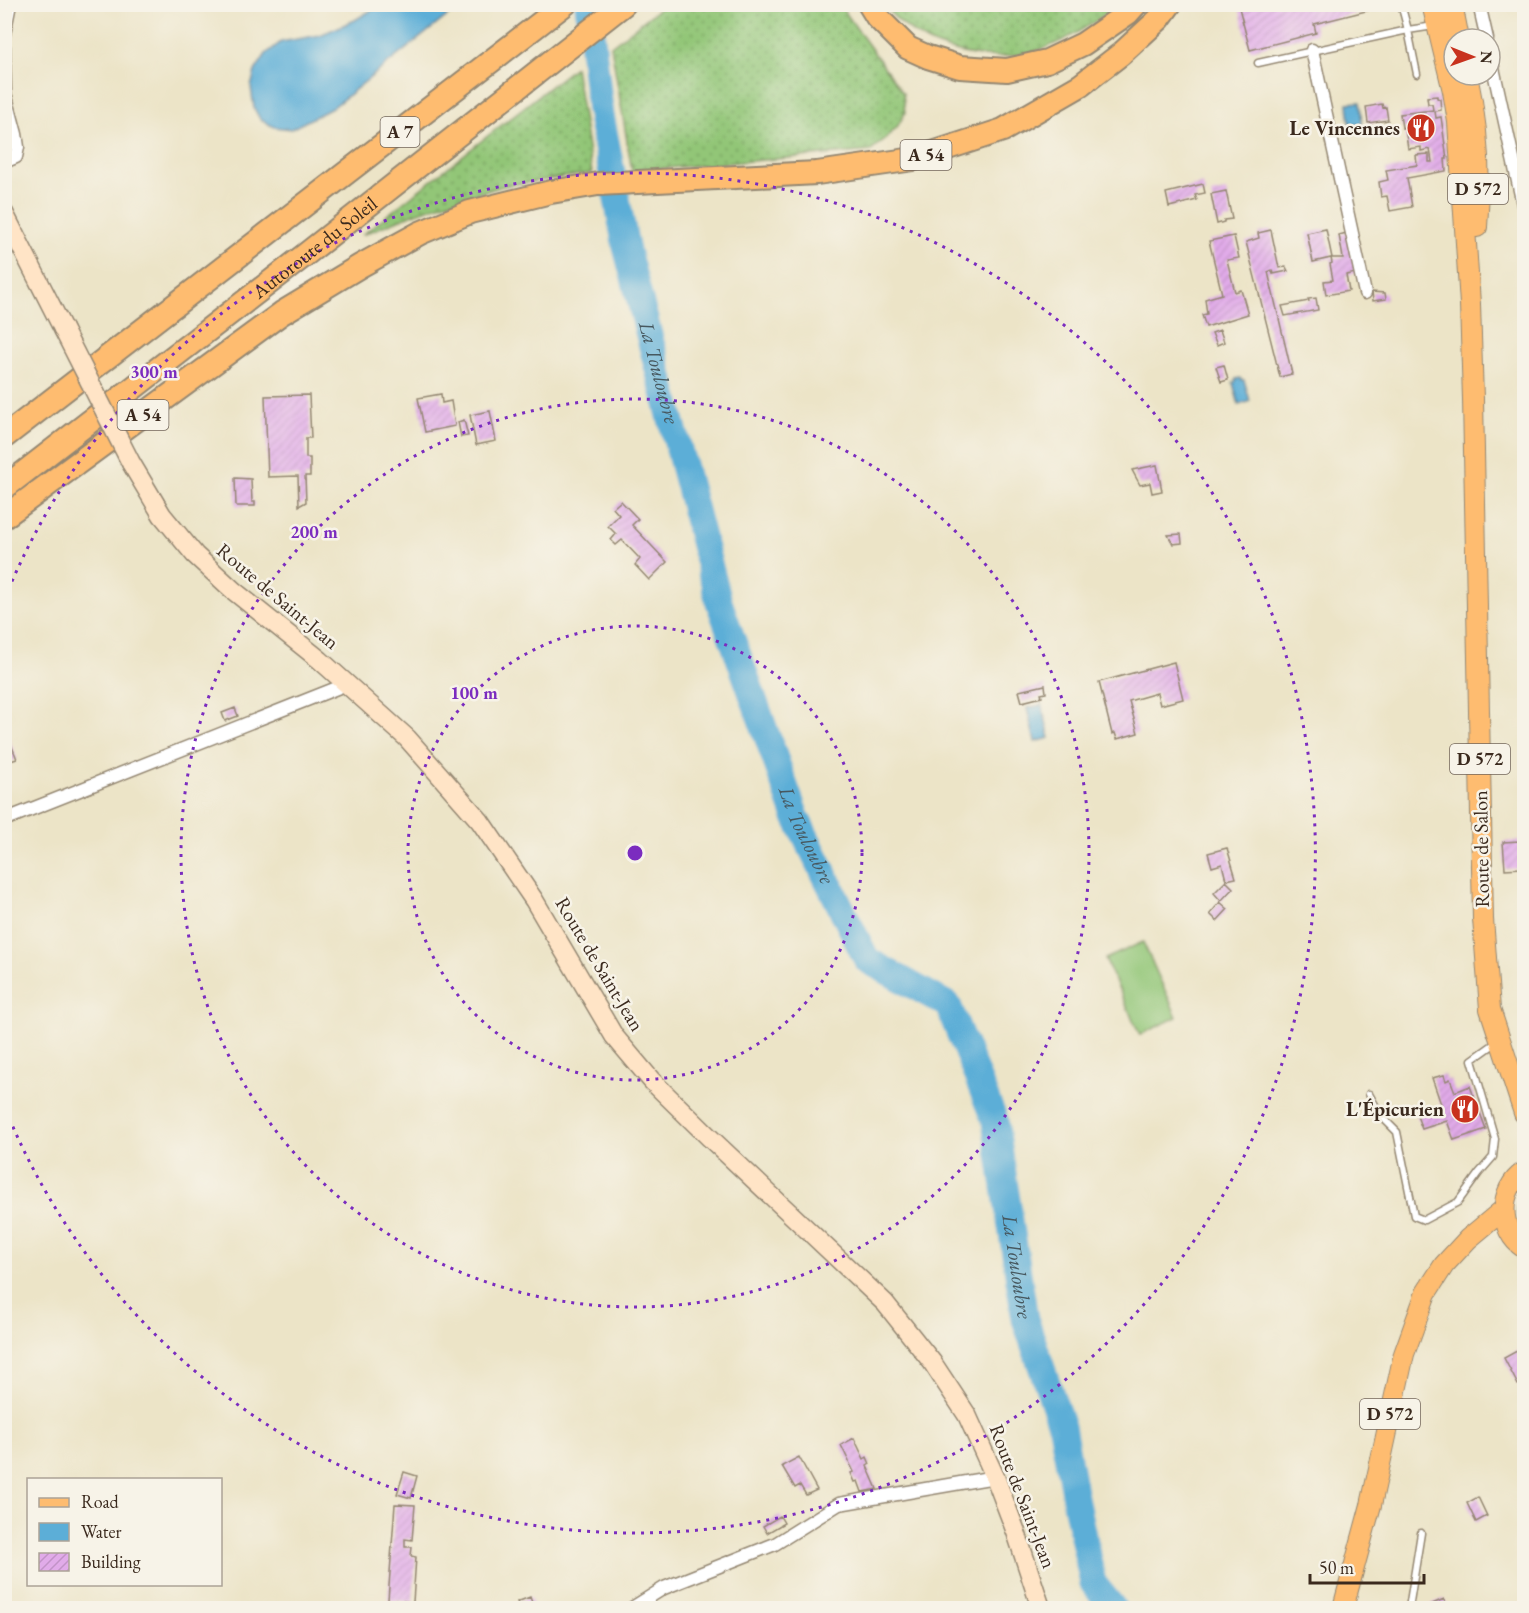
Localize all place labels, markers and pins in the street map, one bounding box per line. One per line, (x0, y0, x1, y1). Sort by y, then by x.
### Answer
restaurant icon: Le Vincennes (1405, 112, 1437, 144)
place label: Le Vincennes (1289, 115, 1400, 141)
centre of rings (625, 843, 645, 863)
restaurant icon: L'Épicurien (1449, 1093, 1481, 1125)
place label: L'Épicurien (1346, 1096, 1444, 1122)

